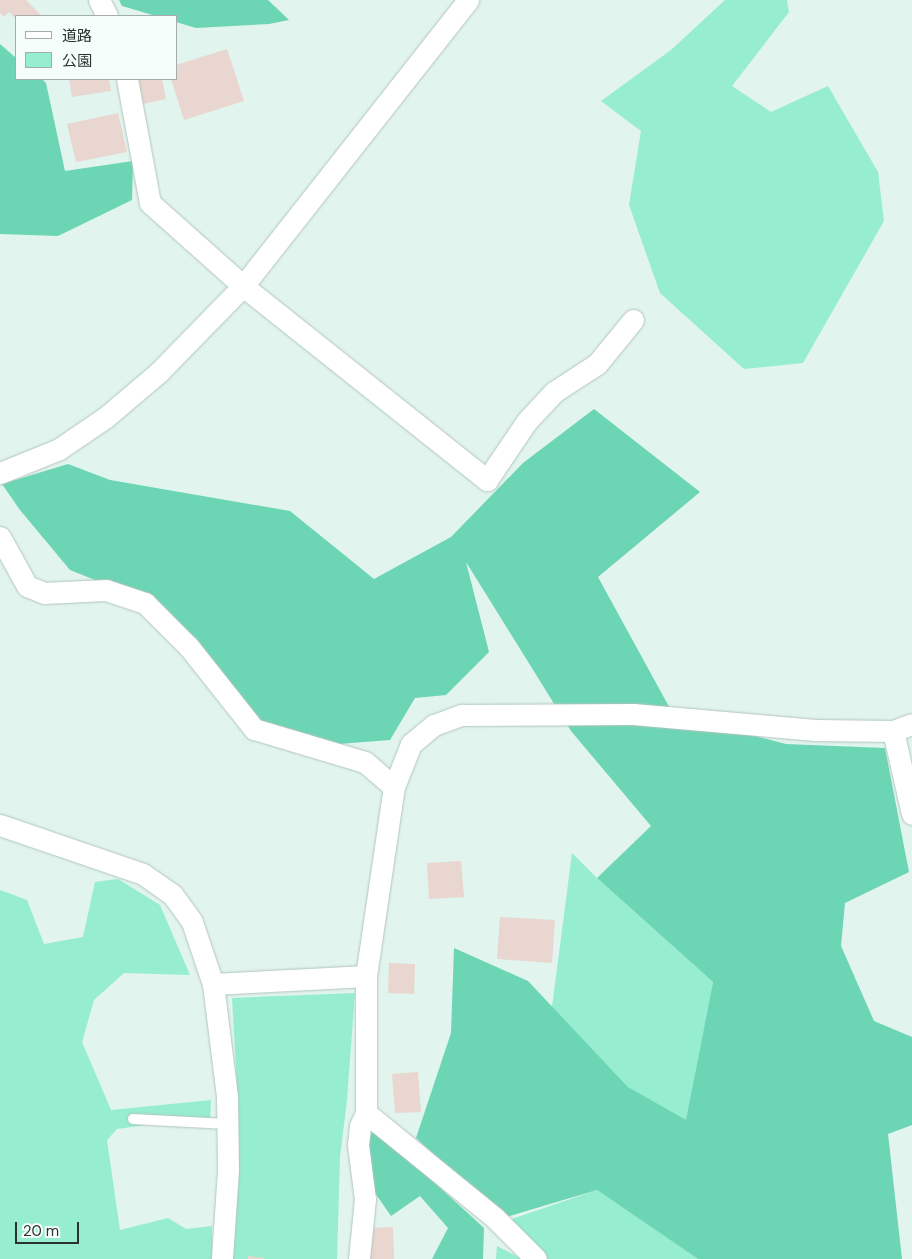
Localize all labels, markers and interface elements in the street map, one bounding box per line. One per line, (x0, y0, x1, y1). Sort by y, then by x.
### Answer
legend (15, 15, 178, 80)
text: 道路 (62, 26, 92, 46)
text: 公園 (62, 51, 92, 71)
scale bar (18, 1212, 81, 1244)
text: 20 m (23, 1221, 59, 1241)

